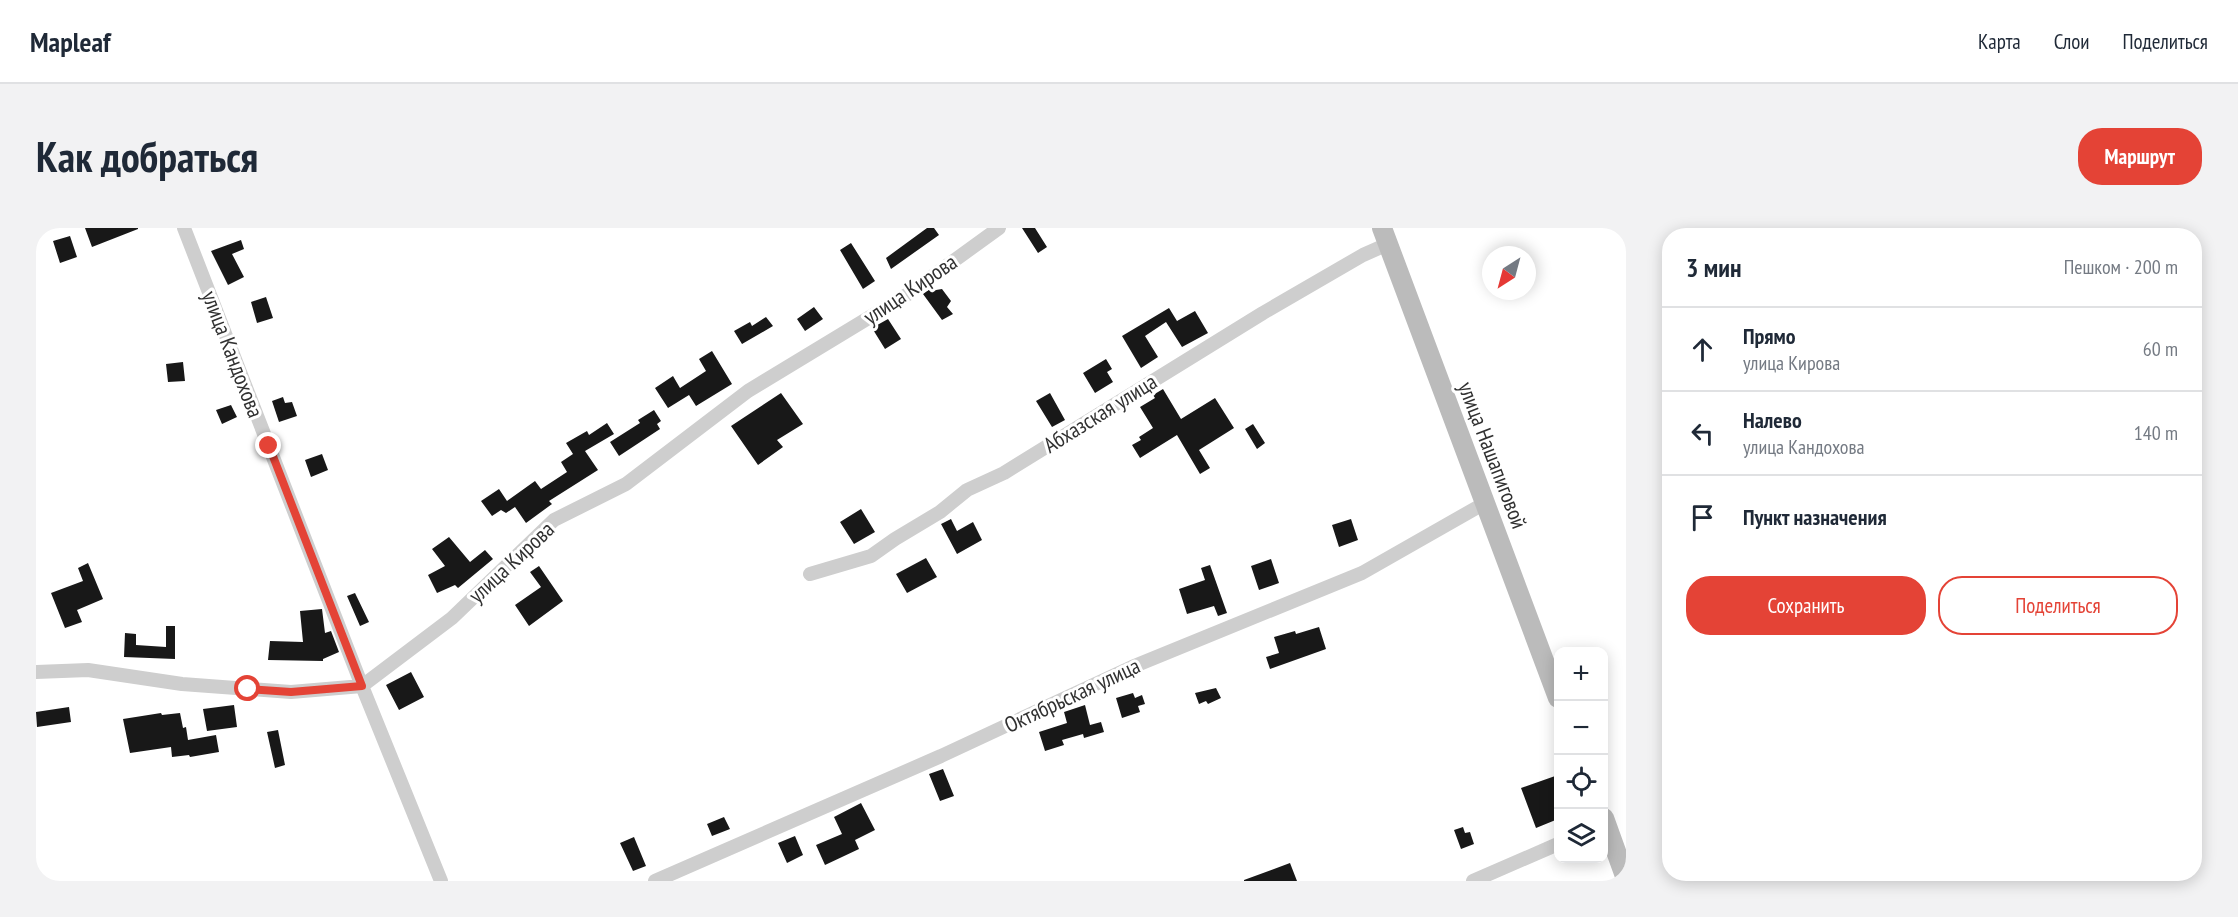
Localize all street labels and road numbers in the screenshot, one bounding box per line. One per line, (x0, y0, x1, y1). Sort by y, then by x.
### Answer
street label: улица Кирова (858, 247, 962, 331)
street label: улица Кандохова (196, 287, 270, 421)
street label: Абхазская улица (1038, 367, 1162, 459)
street label: улица Нашапиговой (1452, 378, 1534, 532)
street label: улица Кирова (462, 515, 560, 609)
street label: Октябрьская улица (1000, 651, 1144, 739)

